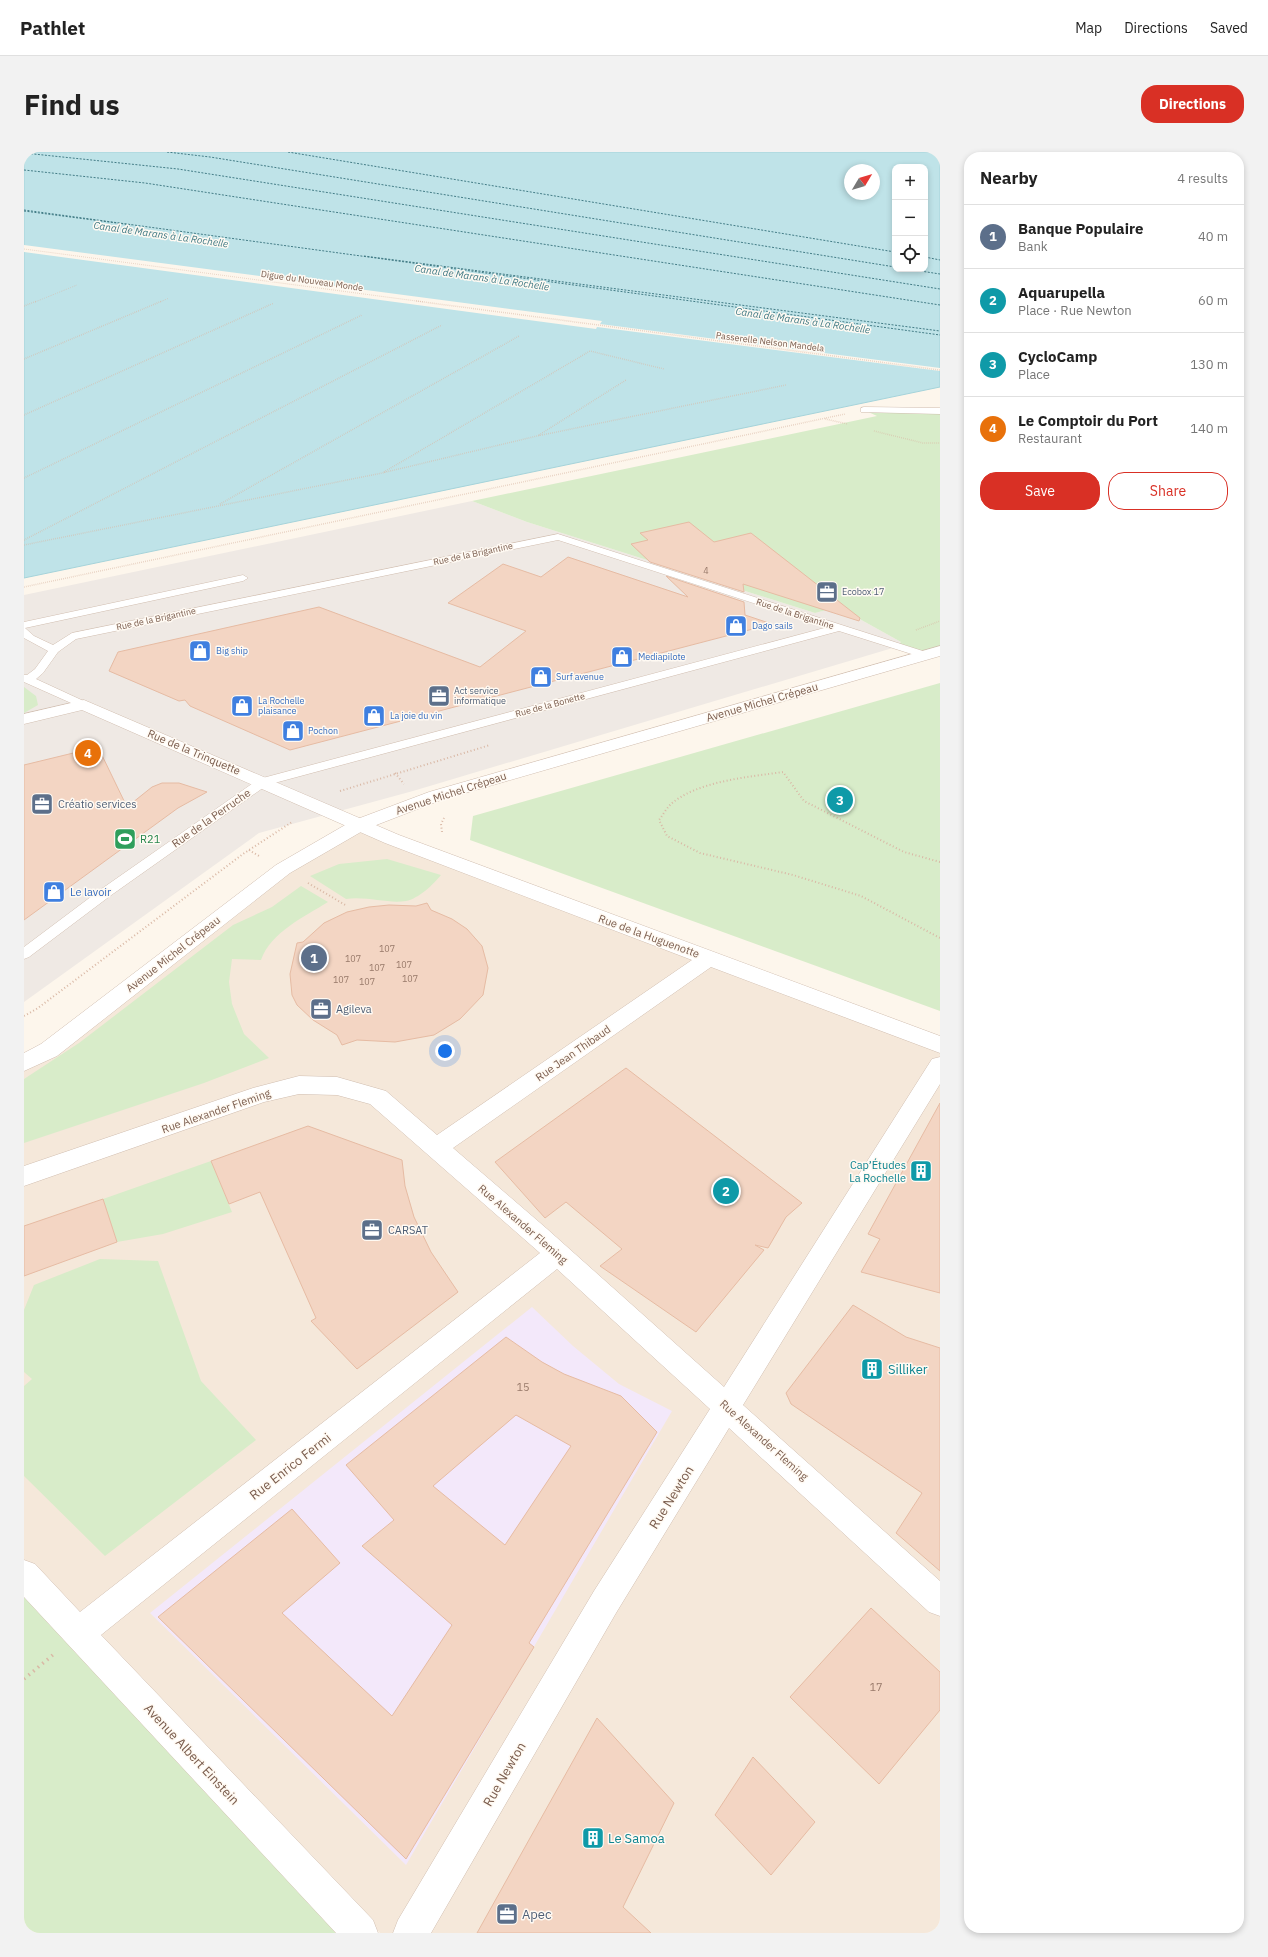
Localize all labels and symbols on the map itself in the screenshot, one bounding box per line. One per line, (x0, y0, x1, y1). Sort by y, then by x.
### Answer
north arrow (844, 164, 880, 200)
water label: Canal de Marans à La Rochelle (93, 219, 229, 250)
water label: Canal de Marans à La Rochelle (414, 262, 550, 293)
street label: Digue du Nouveau Monde (260, 268, 364, 293)
water label: Canal de Marans à La Rochelle (735, 305, 871, 336)
street label: Passerelle Nelson Mandela (715, 329, 825, 354)
street label: Rue de la Brigantine (432, 540, 514, 567)
house number: 4 (703, 565, 709, 576)
office icon: Ecobox 17 (814, 579, 840, 605)
place label: Ecobox 17 (842, 586, 884, 597)
street label: Rue de la Brigantine (755, 596, 835, 631)
street label: Rue de la Brigantine (115, 605, 197, 632)
shop icon: Dago sails (723, 613, 749, 639)
place label: Dago sails (752, 620, 793, 631)
shop icon: Big ship (187, 638, 213, 664)
shop icon: Mediapilote (609, 644, 635, 670)
place label: Big ship (216, 645, 248, 656)
place label: Mediapilote (638, 651, 686, 662)
shop icon: Surf avenue (528, 664, 554, 690)
place label: Surf avenue (556, 671, 604, 682)
street label: Avenue Michel Crépeau (704, 679, 820, 725)
office icon: Act service informatique (426, 683, 452, 709)
place label: Act service informatique (454, 685, 506, 706)
street label: Rue de la Bonette (514, 690, 586, 719)
shop icon: La Rochelle plaisance (229, 693, 255, 719)
place label: La Rochelle plaisance (258, 695, 305, 716)
shop icon: La joie du vin (361, 703, 387, 729)
place label: La joie du vin (390, 710, 442, 721)
shop icon: Pochon (280, 718, 306, 744)
place label: Pochon (308, 725, 338, 736)
street label: Rue de la Trinquette (145, 726, 243, 778)
pin: 4 (75, 738, 101, 768)
street label: Avenue Michel Crépeau (394, 768, 508, 818)
pin: 3 (827, 785, 853, 815)
street label: Rue de la Perruche (169, 786, 253, 850)
office icon: Créatio services (29, 791, 55, 817)
place label: Créatio services (58, 797, 137, 811)
sports icon: R21 (112, 826, 138, 852)
place label: R21 (140, 832, 161, 846)
shop icon: Le lavoir (41, 879, 67, 905)
place label: Le lavoir (70, 885, 111, 899)
street label: Rue de la Huguenotte (597, 911, 701, 961)
street label: Avenue Michel Crépeau (123, 913, 223, 995)
pin: 1 (301, 943, 327, 973)
house number: 107 (379, 943, 395, 954)
house number: 107 (345, 953, 361, 964)
house number: 107 (396, 959, 412, 970)
house number: 107 (369, 962, 385, 973)
house number: 107 (402, 973, 418, 984)
house number: 107 (333, 974, 349, 985)
house number: 107 (359, 976, 375, 987)
office icon: Agileva (308, 996, 334, 1022)
place label: Agileva (336, 1002, 372, 1016)
street label: Rue Jean Thibaud (533, 1022, 613, 1084)
your location (435, 1041, 455, 1061)
street label: Rue Alexander Fleming (160, 1086, 272, 1136)
place label: Cap’Études La Rochelle (849, 1158, 906, 1185)
building icon: Cap’Études La Rochelle (908, 1158, 934, 1184)
pin: 2 (713, 1176, 739, 1206)
street label: Rue Alexander Fleming (475, 1181, 571, 1267)
office icon: CARSAT (359, 1217, 385, 1243)
place label: CARSAT (388, 1223, 429, 1237)
building icon: Silliker (859, 1356, 885, 1382)
place label: Silliker (888, 1361, 928, 1378)
house number: 15 (516, 1380, 530, 1394)
street label: Rue Alexander Fleming (717, 1397, 811, 1484)
street label: Rue Enrico Fermi (246, 1429, 335, 1504)
street label: Rue Newton (645, 1463, 698, 1532)
house number: 17 (869, 1680, 883, 1694)
street label: Avenue Albert Einstein (140, 1700, 243, 1808)
street label: Rue Newton (479, 1739, 530, 1809)
building icon: Le Samoa (580, 1825, 606, 1851)
place label: Le Samoa (608, 1830, 665, 1847)
office icon: Apec (494, 1901, 520, 1927)
place label: Apec (522, 1906, 552, 1923)

